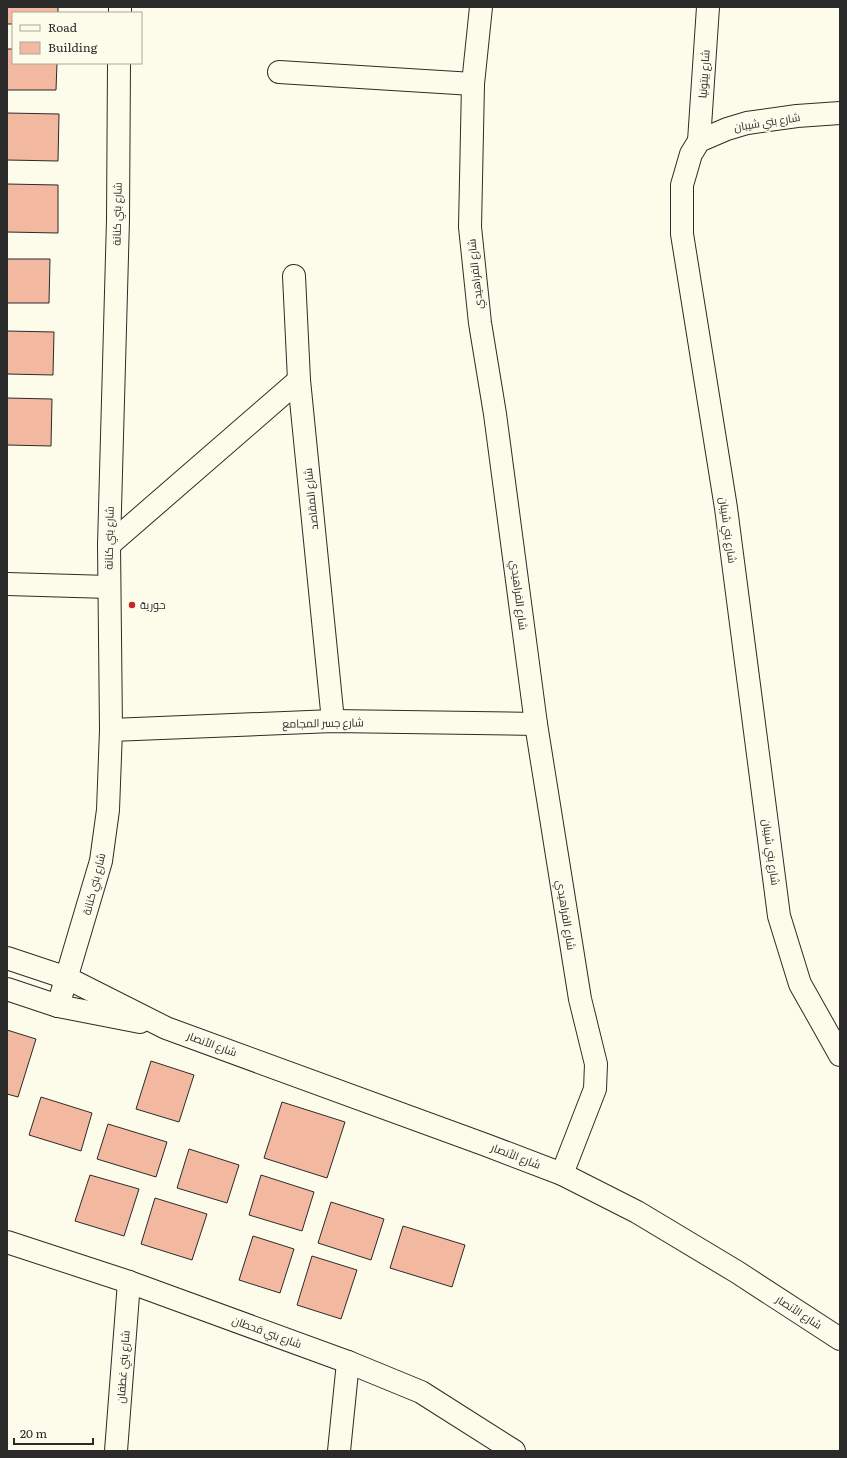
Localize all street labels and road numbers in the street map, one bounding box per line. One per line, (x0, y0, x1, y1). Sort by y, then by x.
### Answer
street label: شارع بيتونيا (693, 49, 714, 99)
street label: شارع بني شيبان (732, 108, 802, 136)
street label: شارع بني كنانة (107, 182, 127, 246)
street label: شارع الفراهيدي (462, 238, 488, 310)
street label: شارع المقاصد (299, 467, 322, 531)
street label: شارع بني شيبان (714, 496, 742, 564)
street label: شارع بني كنانة (99, 506, 119, 570)
street label: شارع الفراهيدي (506, 559, 532, 631)
street label: شارع جسر المجامع (282, 713, 364, 732)
street label: شارع بني شيبان (757, 818, 785, 886)
street label: شارع بني كنانة (78, 851, 110, 917)
street label: شارع الفراهيدي (552, 879, 580, 951)
street label: شارع الأنصار (184, 1026, 240, 1060)
street label: شارع الأنصار (488, 1138, 544, 1173)
street label: شارع الأنصار (772, 1290, 826, 1333)
street label: شارع بني قحطان (230, 1311, 304, 1353)
street label: شارع بني غطفان (111, 1330, 135, 1404)

